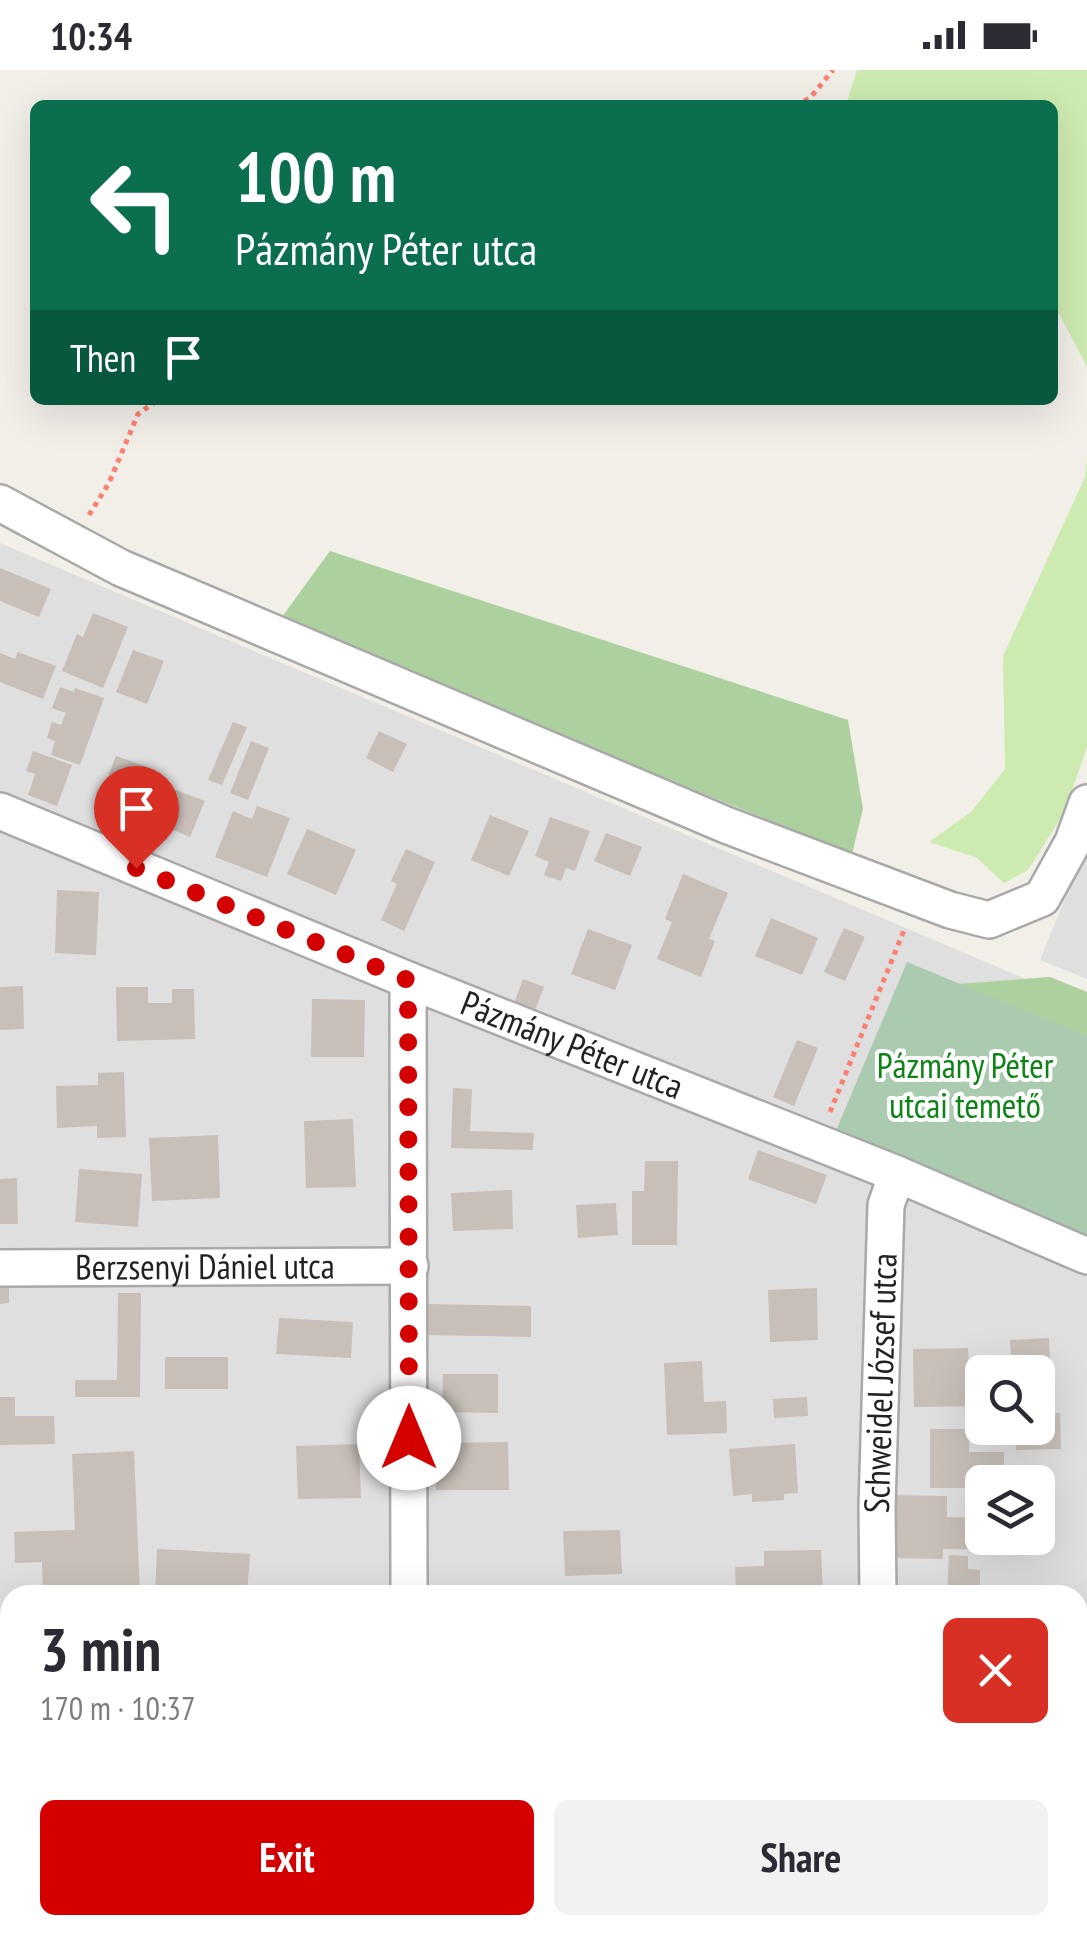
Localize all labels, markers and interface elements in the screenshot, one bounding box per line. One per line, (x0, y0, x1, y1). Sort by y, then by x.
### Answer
text: 10:34 (50, 11, 132, 60)
text: 100 m (235, 131, 396, 221)
icon: left (70, 140, 200, 270)
text: Pázmány Péter utca (235, 219, 537, 277)
icon: arrive (156, 330, 211, 385)
text: Then (70, 333, 136, 382)
pin (94, 766, 179, 869)
icon: arrive (109, 781, 164, 836)
street label: Pázmány Péter utca (454, 979, 690, 1109)
park label: Pázmány Péter utcai temető (877, 1042, 1054, 1128)
street label: Berzsenyi Dániel utca (75, 1242, 335, 1290)
street label: Schweidel József utca (853, 1252, 907, 1514)
map controls (965, 1355, 1055, 1555)
button: search (965, 1355, 1055, 1445)
position arrow (357, 1386, 461, 1490)
button: layers (965, 1465, 1055, 1555)
text: 3 min (40, 1610, 161, 1688)
button: close (943, 1618, 1048, 1723)
text: 170 m · 10:37 (40, 1687, 195, 1729)
button: Exit (40, 1800, 534, 1915)
button: Share (554, 1800, 1048, 1915)

